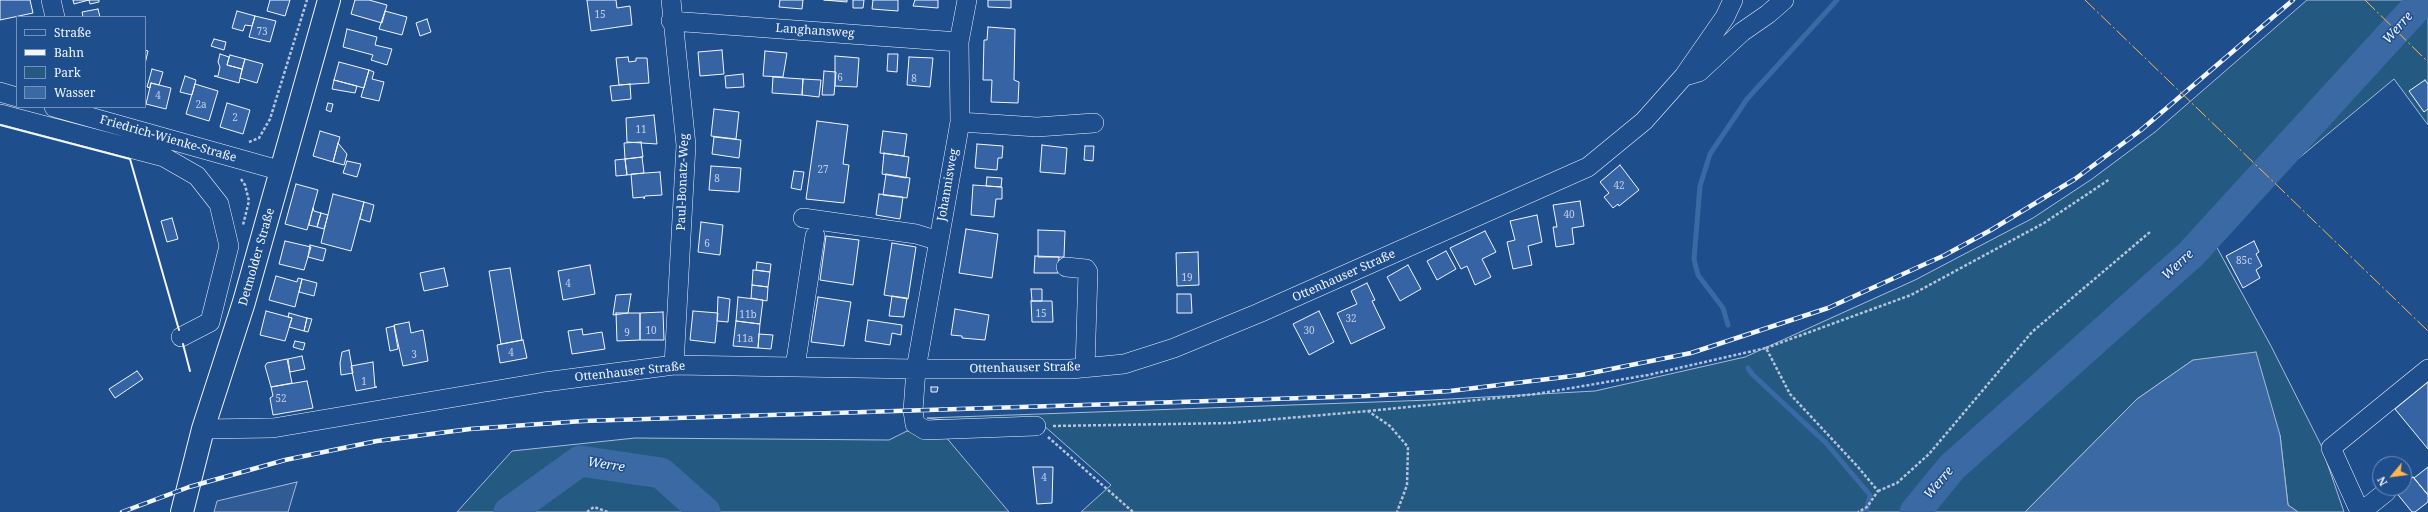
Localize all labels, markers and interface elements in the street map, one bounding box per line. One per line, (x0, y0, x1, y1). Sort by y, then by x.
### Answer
house number: 15 (594, 9, 606, 21)
water label: Werre (2380, 9, 2416, 47)
legend (16, 16, 146, 108)
street label: Langhansweg (775, 21, 855, 41)
text: Straße (54, 24, 91, 41)
house number: 73 (256, 26, 268, 38)
text: Bahn (54, 44, 84, 61)
text: Park (54, 64, 81, 81)
house number: 6 (837, 72, 843, 84)
house number: 8 (911, 73, 917, 85)
text: Wasser (54, 84, 95, 101)
house number: 4 (155, 90, 161, 102)
house number: 2a (195, 99, 207, 111)
house number: 2 (232, 112, 238, 124)
street label: Friedrich-Wienke-Straße (98, 113, 238, 165)
house number: 11 (635, 124, 647, 136)
street label: Paul-Bonatz-Weg (674, 133, 692, 231)
street label: Johannisweg (935, 148, 961, 222)
house number: 27 (817, 164, 829, 176)
house number: 8 (714, 173, 720, 185)
house number: 42 (1613, 180, 1625, 192)
street label: Detmolder Straße (236, 206, 278, 308)
house number: 40 (1563, 209, 1575, 221)
house number: 6 (704, 238, 710, 250)
water label: Werre (2159, 246, 2197, 284)
street label: Ottenhauser Straße (1290, 247, 1398, 305)
house number: 85c (2236, 255, 2252, 267)
house number: 19 (1181, 272, 1193, 284)
house number: 4 (565, 278, 571, 290)
house number: 15 (1035, 308, 1047, 320)
house number: 11b (739, 309, 757, 321)
house number: 32 (1345, 313, 1357, 325)
house number: 10 (645, 325, 657, 337)
house number: 30 (1303, 325, 1315, 337)
house number: 9 (624, 327, 630, 339)
house number: 11a (737, 333, 753, 345)
house number: 4 (508, 347, 514, 359)
house number: 3 (411, 349, 417, 361)
street label: Ottenhauser Straße (574, 359, 686, 385)
street label: Ottenhauser Straße (969, 360, 1081, 376)
house number: 1 (361, 376, 367, 388)
house number: 52 (275, 393, 287, 405)
water label: Werre (586, 454, 626, 476)
north arrow (2372, 456, 2412, 496)
water label: Werre (1921, 464, 1957, 502)
house number: 4 (1041, 472, 1047, 484)
text: N (2373, 474, 2391, 489)

